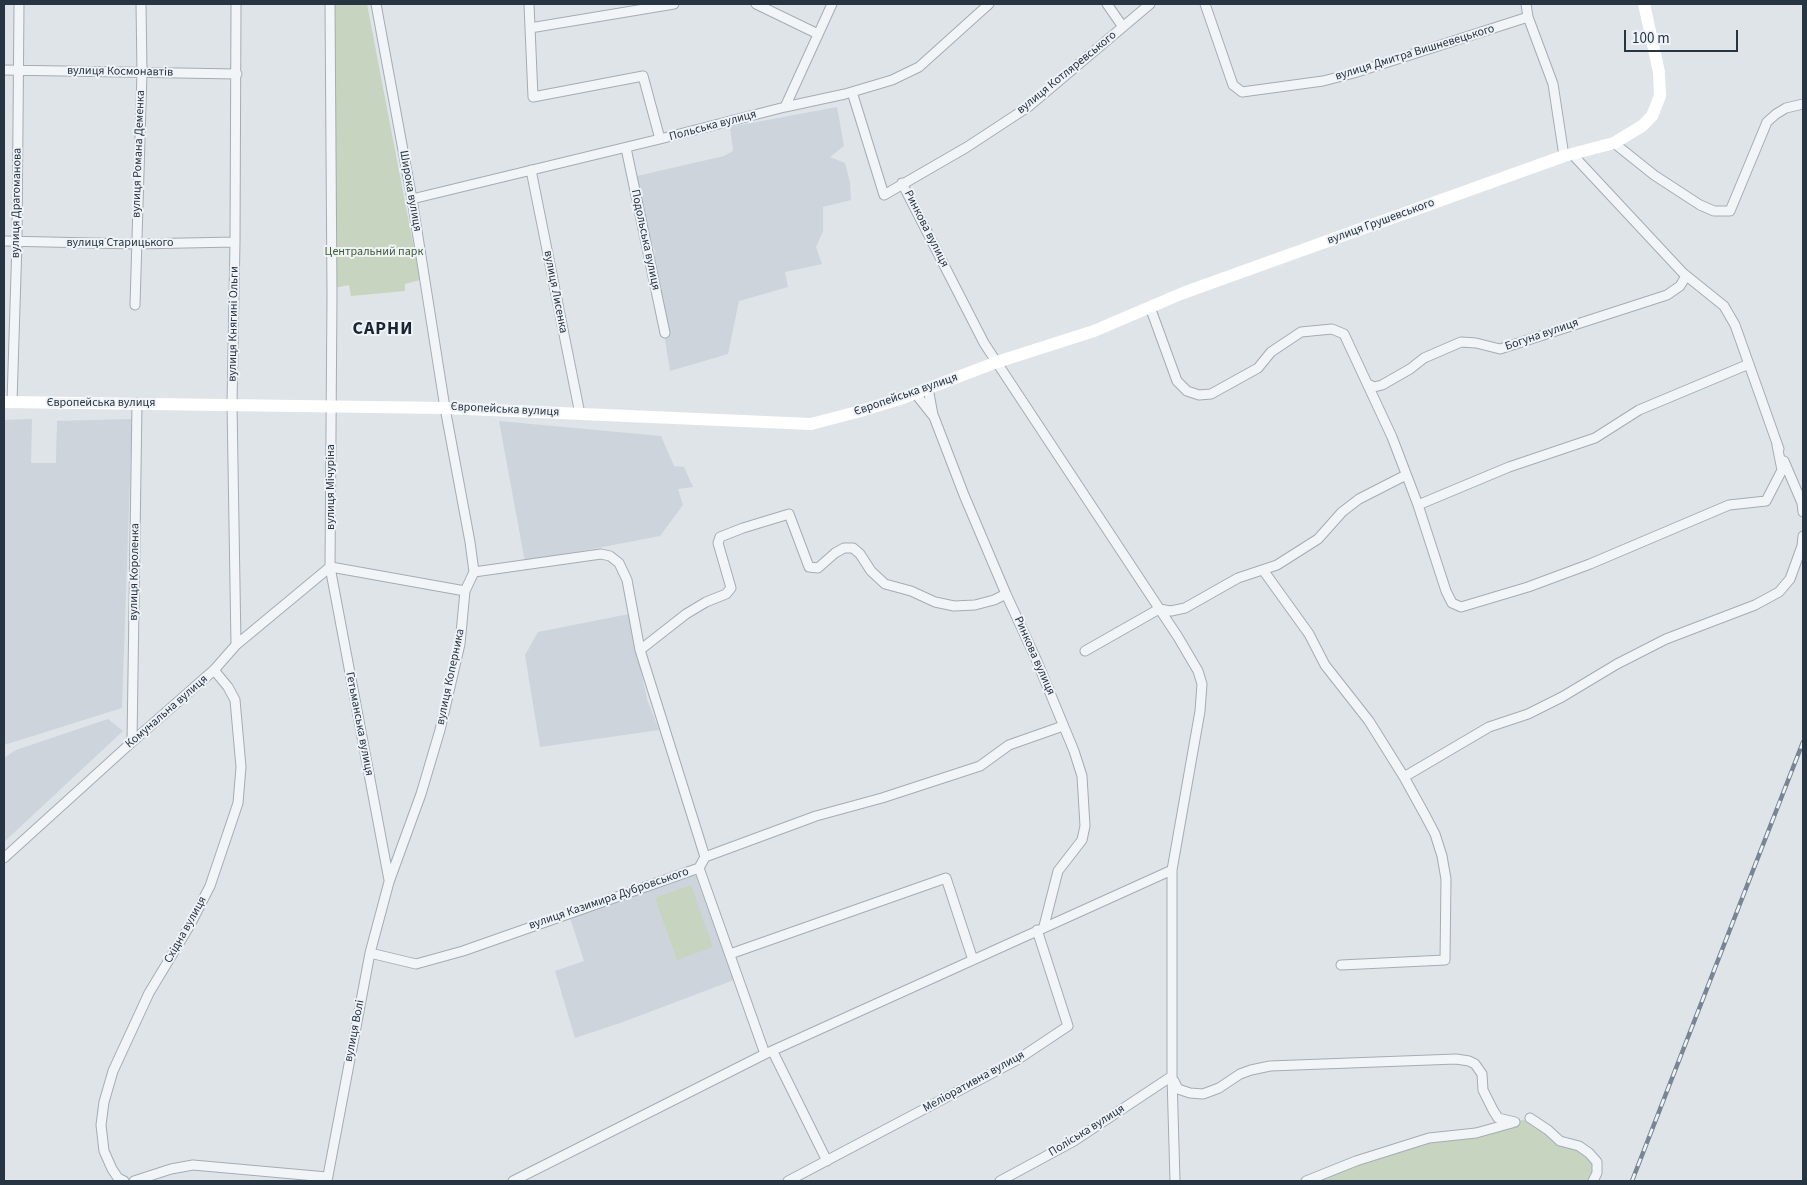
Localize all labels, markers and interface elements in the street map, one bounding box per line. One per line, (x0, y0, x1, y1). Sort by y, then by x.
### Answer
scale bar (1627, 20, 1741, 52)
street label: вулиця Дмитра Вишневецького (1334, 22, 1496, 84)
street label: вулиця Котляревського (1014, 28, 1120, 118)
text: 100 m (1632, 28, 1670, 49)
street label: вулиця Космонавтів (67, 64, 173, 80)
street label: вулиця Романа Деменка (130, 90, 148, 218)
street label: Польська вулиця (668, 107, 758, 145)
street label: вулиця Драгоманова (9, 148, 25, 258)
street label: Широка вулиця (396, 149, 424, 233)
street label: Подольська вулиця (627, 188, 663, 292)
street label: Ринкова вулиця (900, 188, 952, 270)
street label: вулиця Грушевського (1325, 196, 1437, 248)
street label: вулиця Старицького (66, 236, 174, 250)
park label: Центральний парк (325, 245, 423, 259)
street label: вулиця Лисенка (540, 249, 570, 335)
street label: вулиця Княгині Ольги (226, 266, 242, 382)
street label: Богуна вулиця (1503, 316, 1581, 354)
district label: САРНИ (352, 319, 414, 341)
street label: Європейська вулиця (852, 370, 960, 420)
street label: Європейська вулиця (47, 396, 155, 410)
street label: Європейська вулиця (450, 400, 560, 420)
street label: вулиця Мічуріна (324, 444, 338, 530)
street label: вулиця Короленка (127, 523, 143, 621)
street label: Ринкова вулиця (1010, 614, 1058, 698)
street label: вулиця Коперника (434, 628, 468, 726)
street label: Гетьманська вулиця (342, 671, 376, 777)
street label: Комунальна вулиця (123, 672, 211, 752)
street label: вулиця Казимира Дубровського (527, 865, 691, 933)
street label: Східна вулиця (162, 894, 210, 966)
street label: вулиця Волі (342, 999, 368, 1063)
street label: Меліоративна вулиця (921, 1048, 1027, 1116)
street label: Поліська вулиця (1046, 1102, 1128, 1160)

